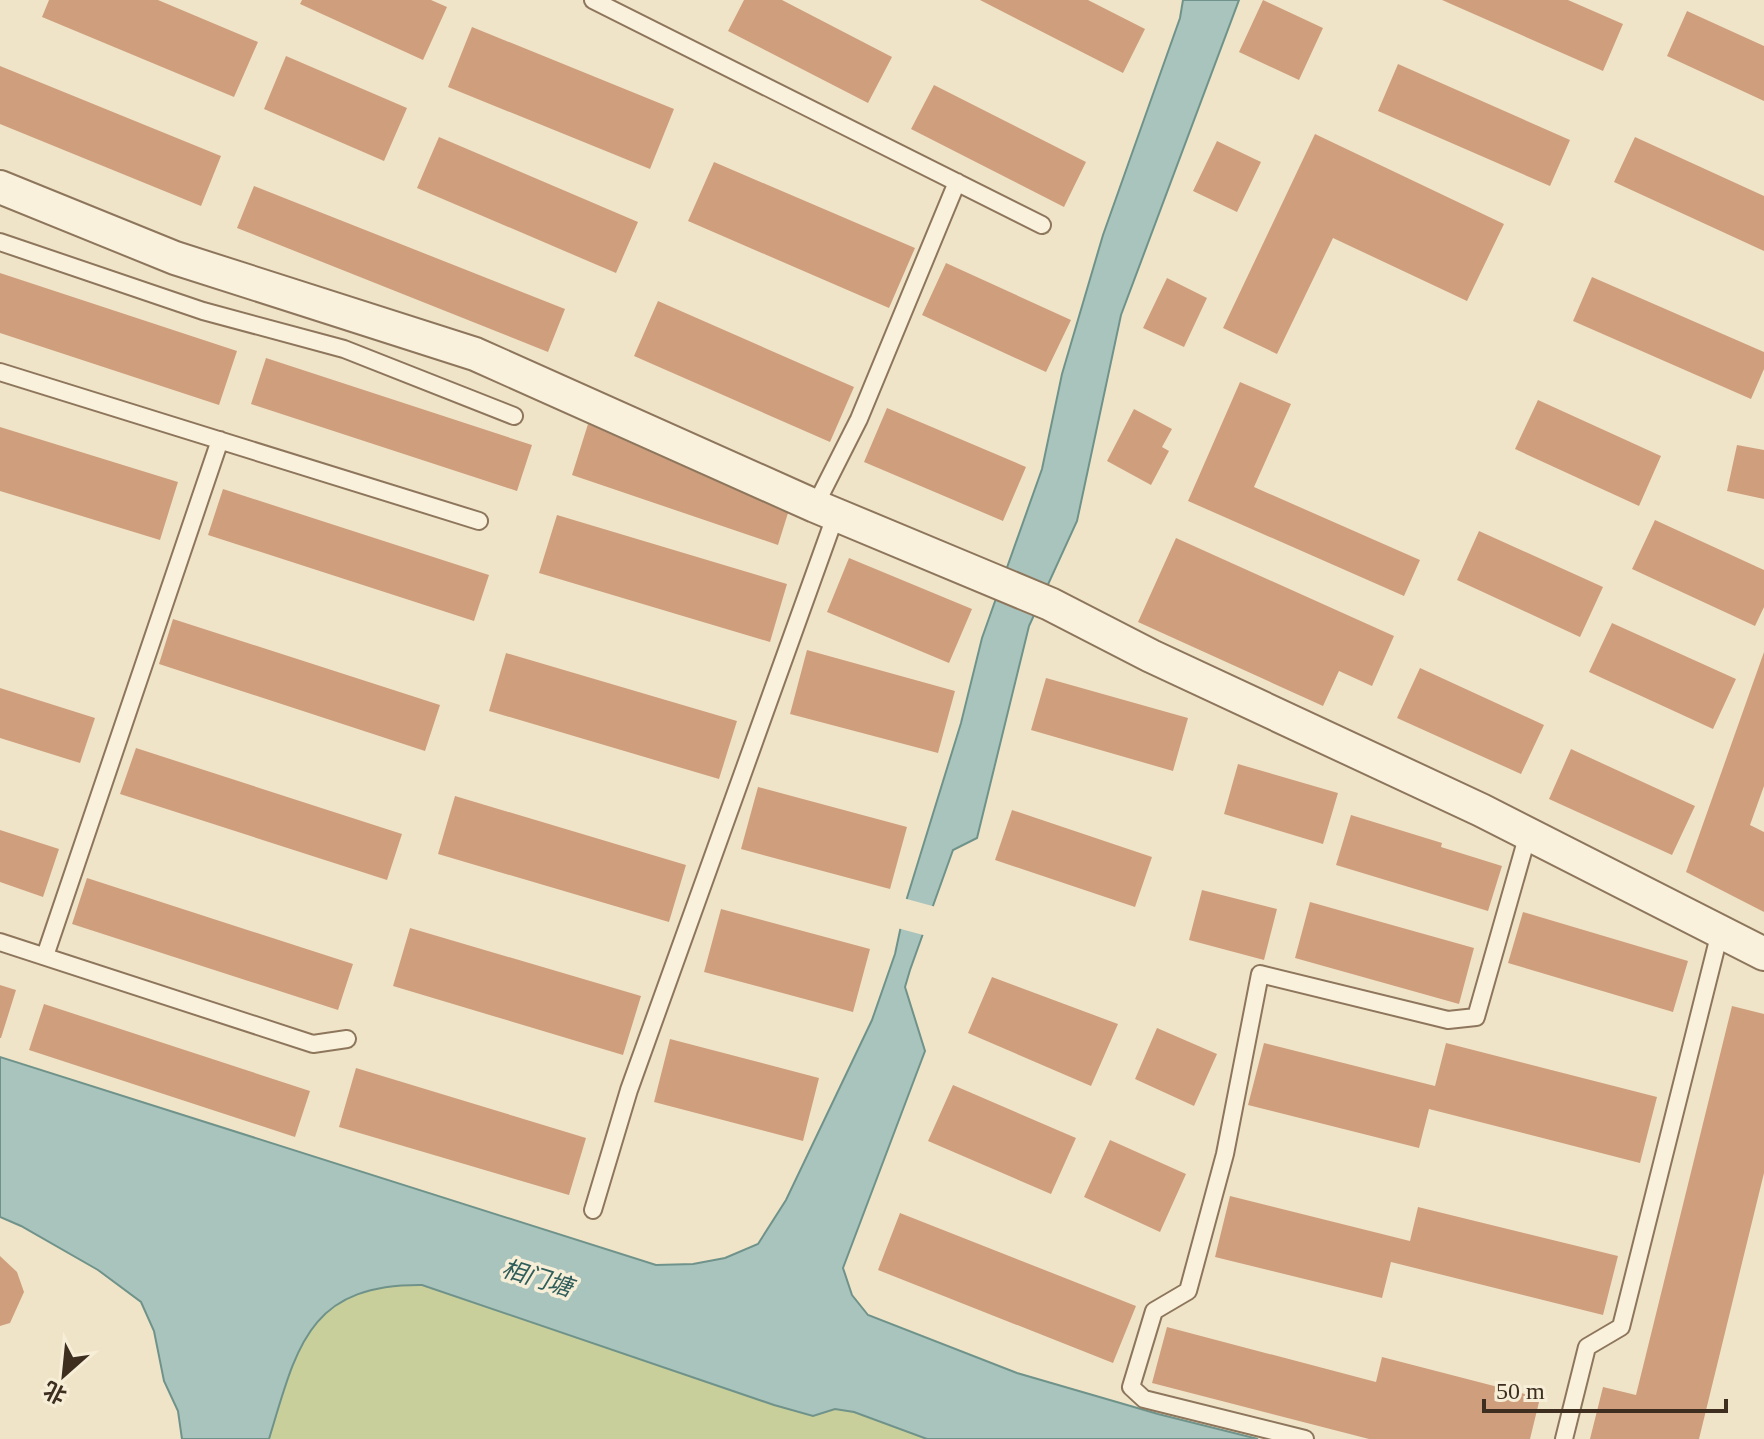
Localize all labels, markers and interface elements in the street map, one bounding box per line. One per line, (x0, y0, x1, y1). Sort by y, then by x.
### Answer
water label: 相门塘 (499, 1255, 579, 1302)
north arrow (24, 1335, 104, 1415)
scale bar (1484, 1363, 1726, 1413)
text: 北 (40, 1376, 71, 1409)
text: 50 m (1496, 1378, 1545, 1404)

